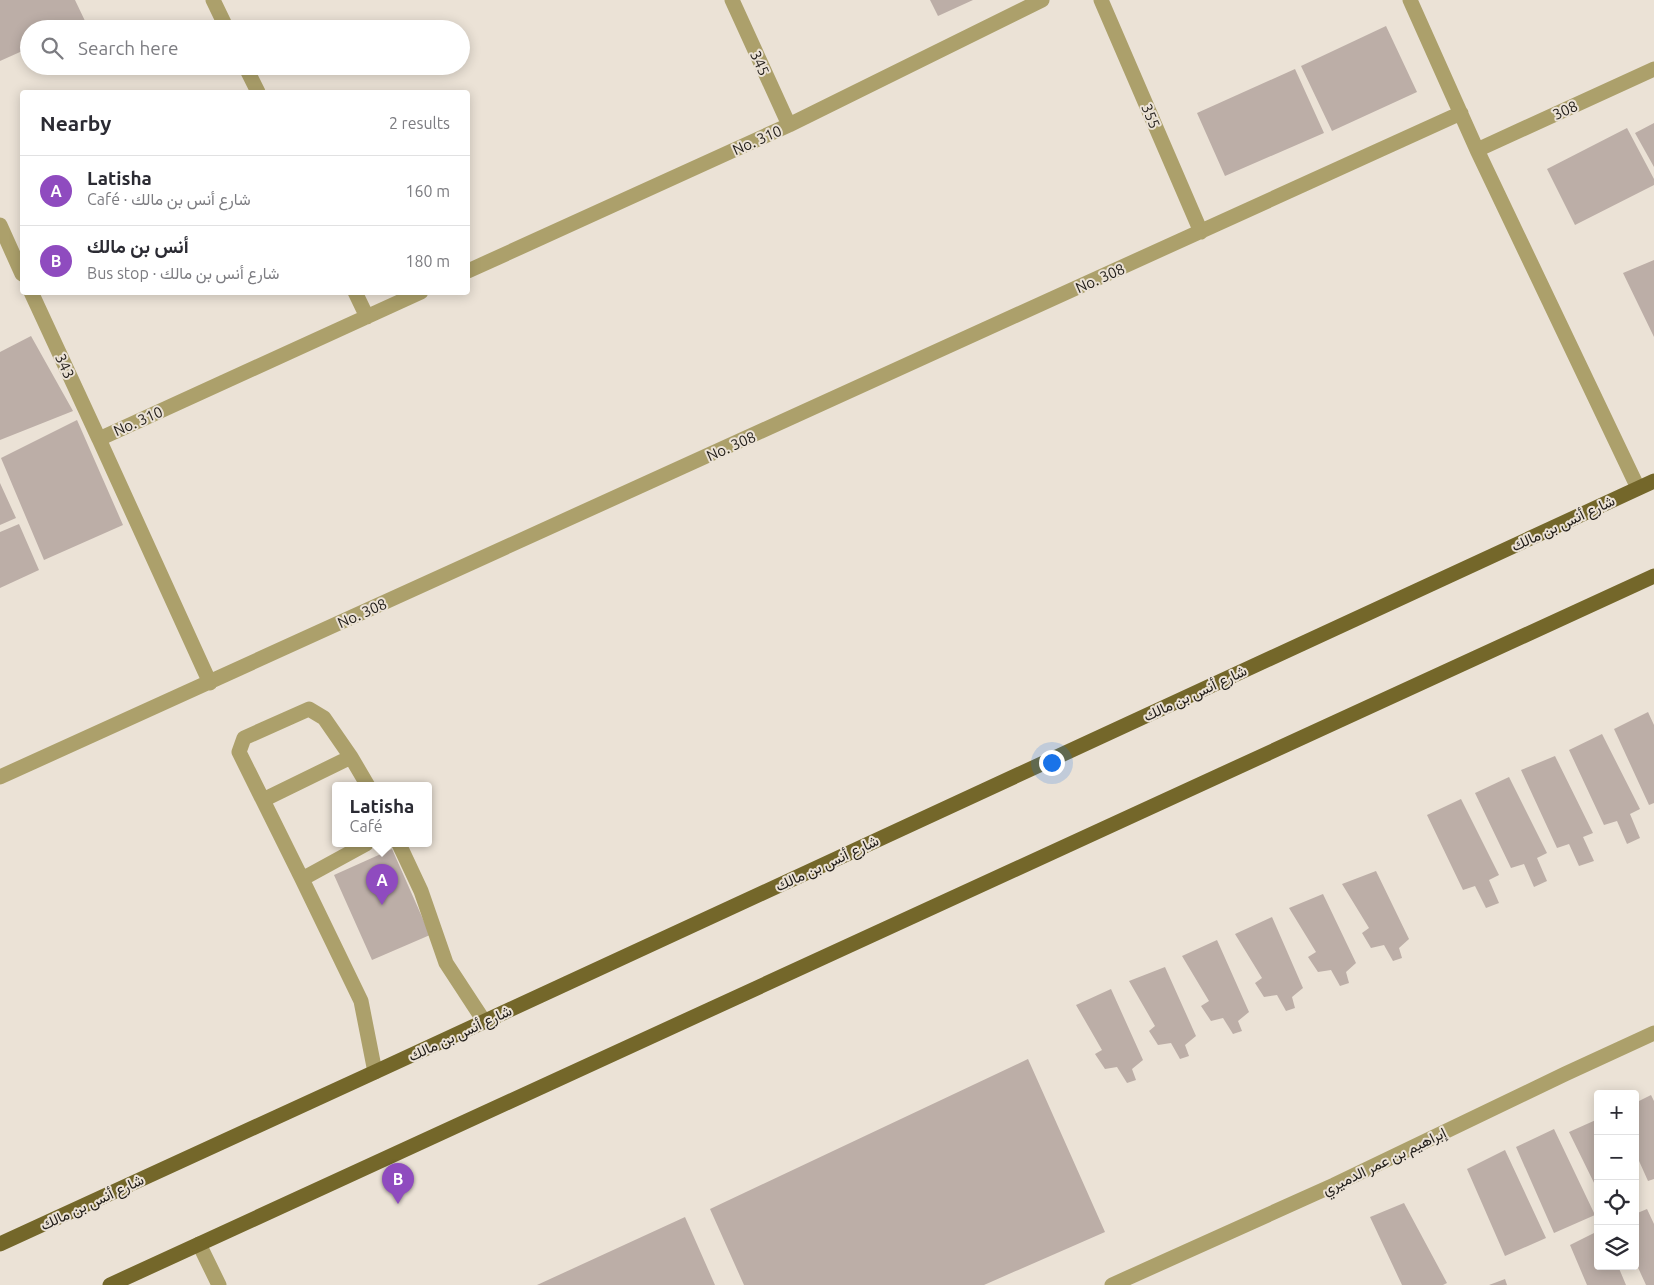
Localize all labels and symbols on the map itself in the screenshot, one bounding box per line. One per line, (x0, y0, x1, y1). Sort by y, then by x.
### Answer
street label: 345 (747, 48, 773, 78)
street label: 308 (1550, 97, 1580, 123)
street label: 355 (1138, 101, 1164, 131)
street label: No. 310 (730, 122, 784, 158)
street label: No. 308 (1073, 260, 1127, 296)
street label: 343 (52, 351, 78, 381)
street label: No. 310 (111, 403, 165, 439)
street label: No. 308 (704, 428, 758, 464)
street label: شارع أنس بن مالك (1509, 492, 1619, 557)
street label: No. 308 (335, 595, 389, 631)
street label: شارع أنس بن مالك (1141, 662, 1251, 727)
your location (1039, 750, 1065, 776)
street label: شارع أنس بن مالك (773, 832, 883, 897)
pin: A (366, 864, 398, 905)
street label: شارع أنس بن مالك (406, 1002, 516, 1067)
street label: إبراهيم بن عمر الدميري (1319, 1123, 1451, 1203)
pin: B (382, 1163, 414, 1204)
street label: شارع أنس بن مالك (38, 1171, 148, 1236)

